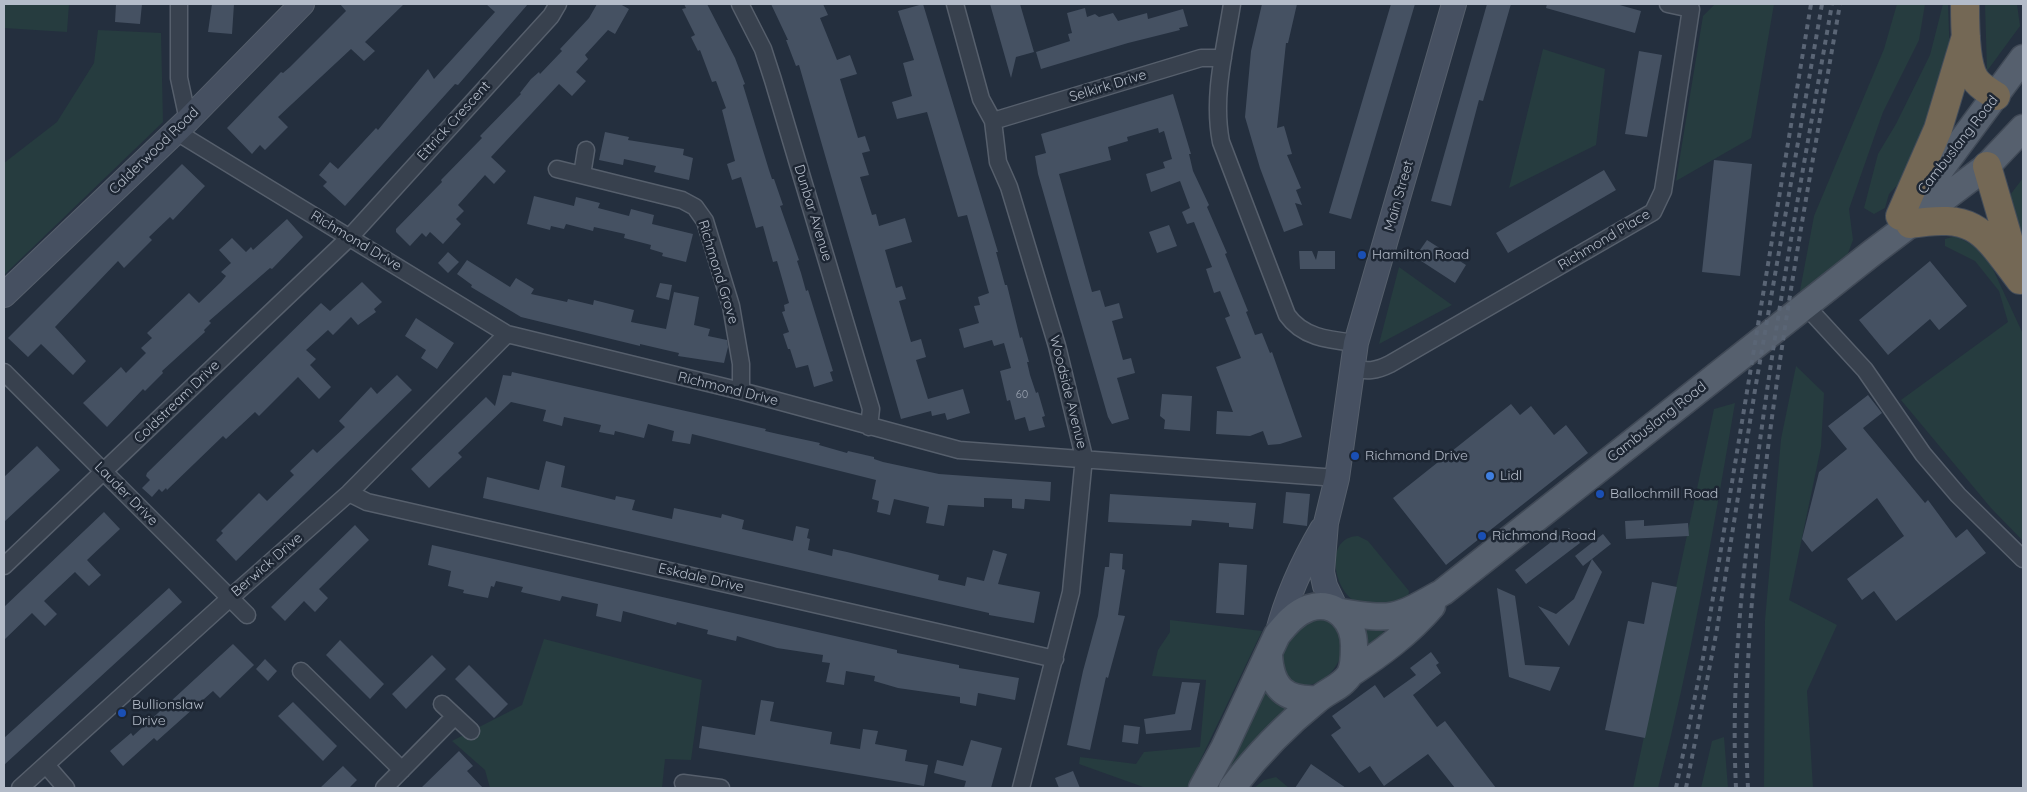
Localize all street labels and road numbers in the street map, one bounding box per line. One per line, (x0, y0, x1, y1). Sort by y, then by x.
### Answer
street label: Selkirk Drive (1067, 66, 1149, 106)
street label: Ettrick Crescent (414, 78, 494, 164)
street label: Cambuslang Road (1914, 92, 2002, 198)
street label: Calderwood Road (106, 104, 202, 198)
street label: Main Street (1381, 158, 1417, 234)
street label: Dunbar Avenue (790, 163, 836, 263)
street label: Richmond Place (1555, 206, 1653, 274)
street label: Richmond Drive (308, 207, 404, 275)
street label: Richmond Grove (694, 218, 742, 326)
street label: Woodside Avenue (1046, 334, 1090, 450)
street label: Coldstream Drive (131, 357, 223, 447)
street label: Richmond Drive (676, 368, 780, 410)
street label: Cambuslang Road (1604, 378, 1710, 466)
street label: Lauder Drive (91, 459, 161, 529)
street label: Berwick Drive (228, 530, 306, 600)
street label: Eskdale Drive (657, 560, 745, 596)

